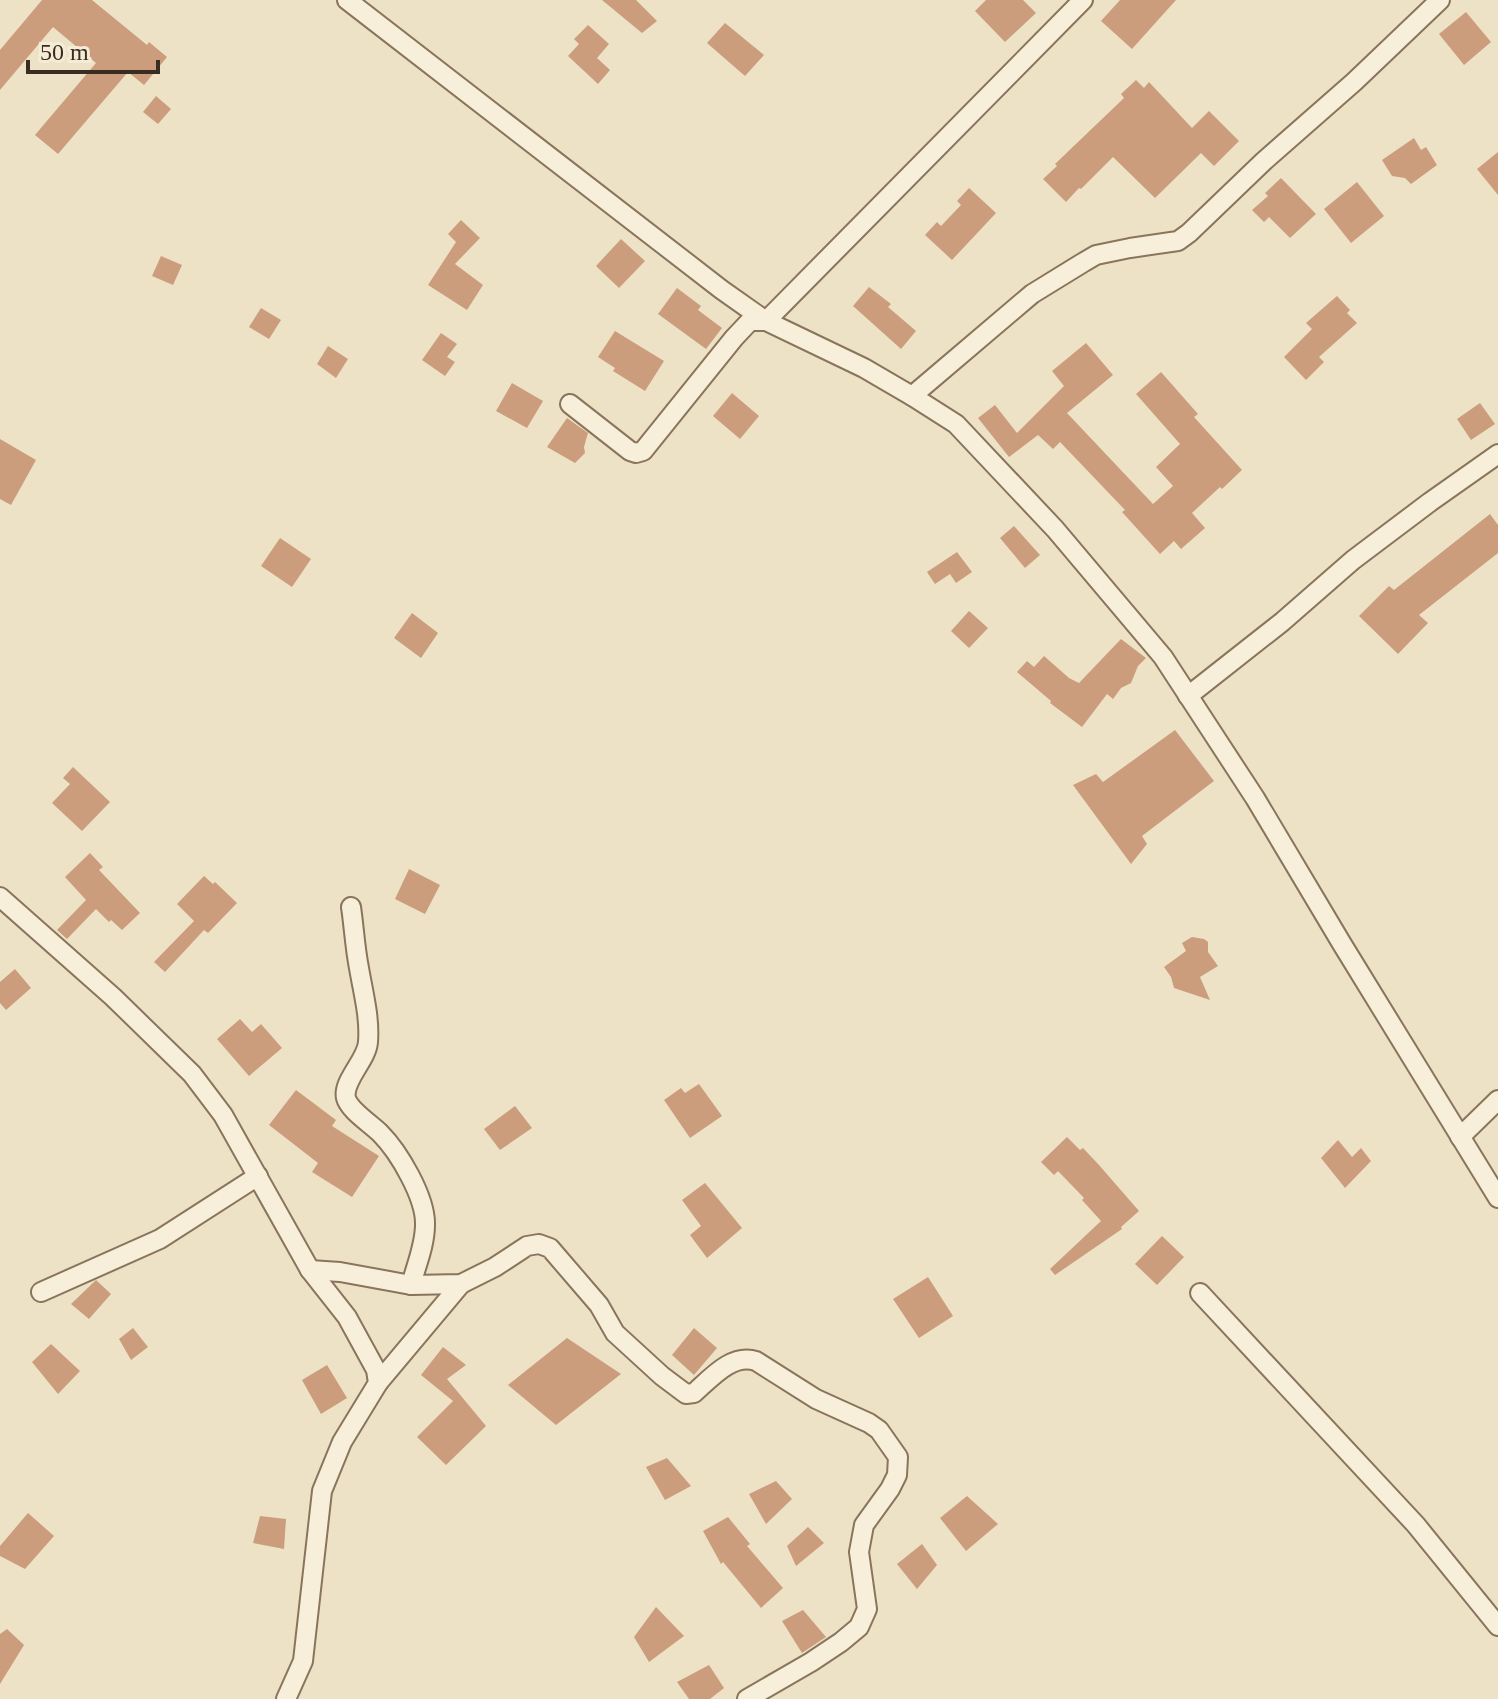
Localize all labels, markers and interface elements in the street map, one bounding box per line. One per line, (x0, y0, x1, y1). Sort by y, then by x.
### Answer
scale bar (28, 24, 158, 74)
text: 50 m (40, 39, 89, 65)

